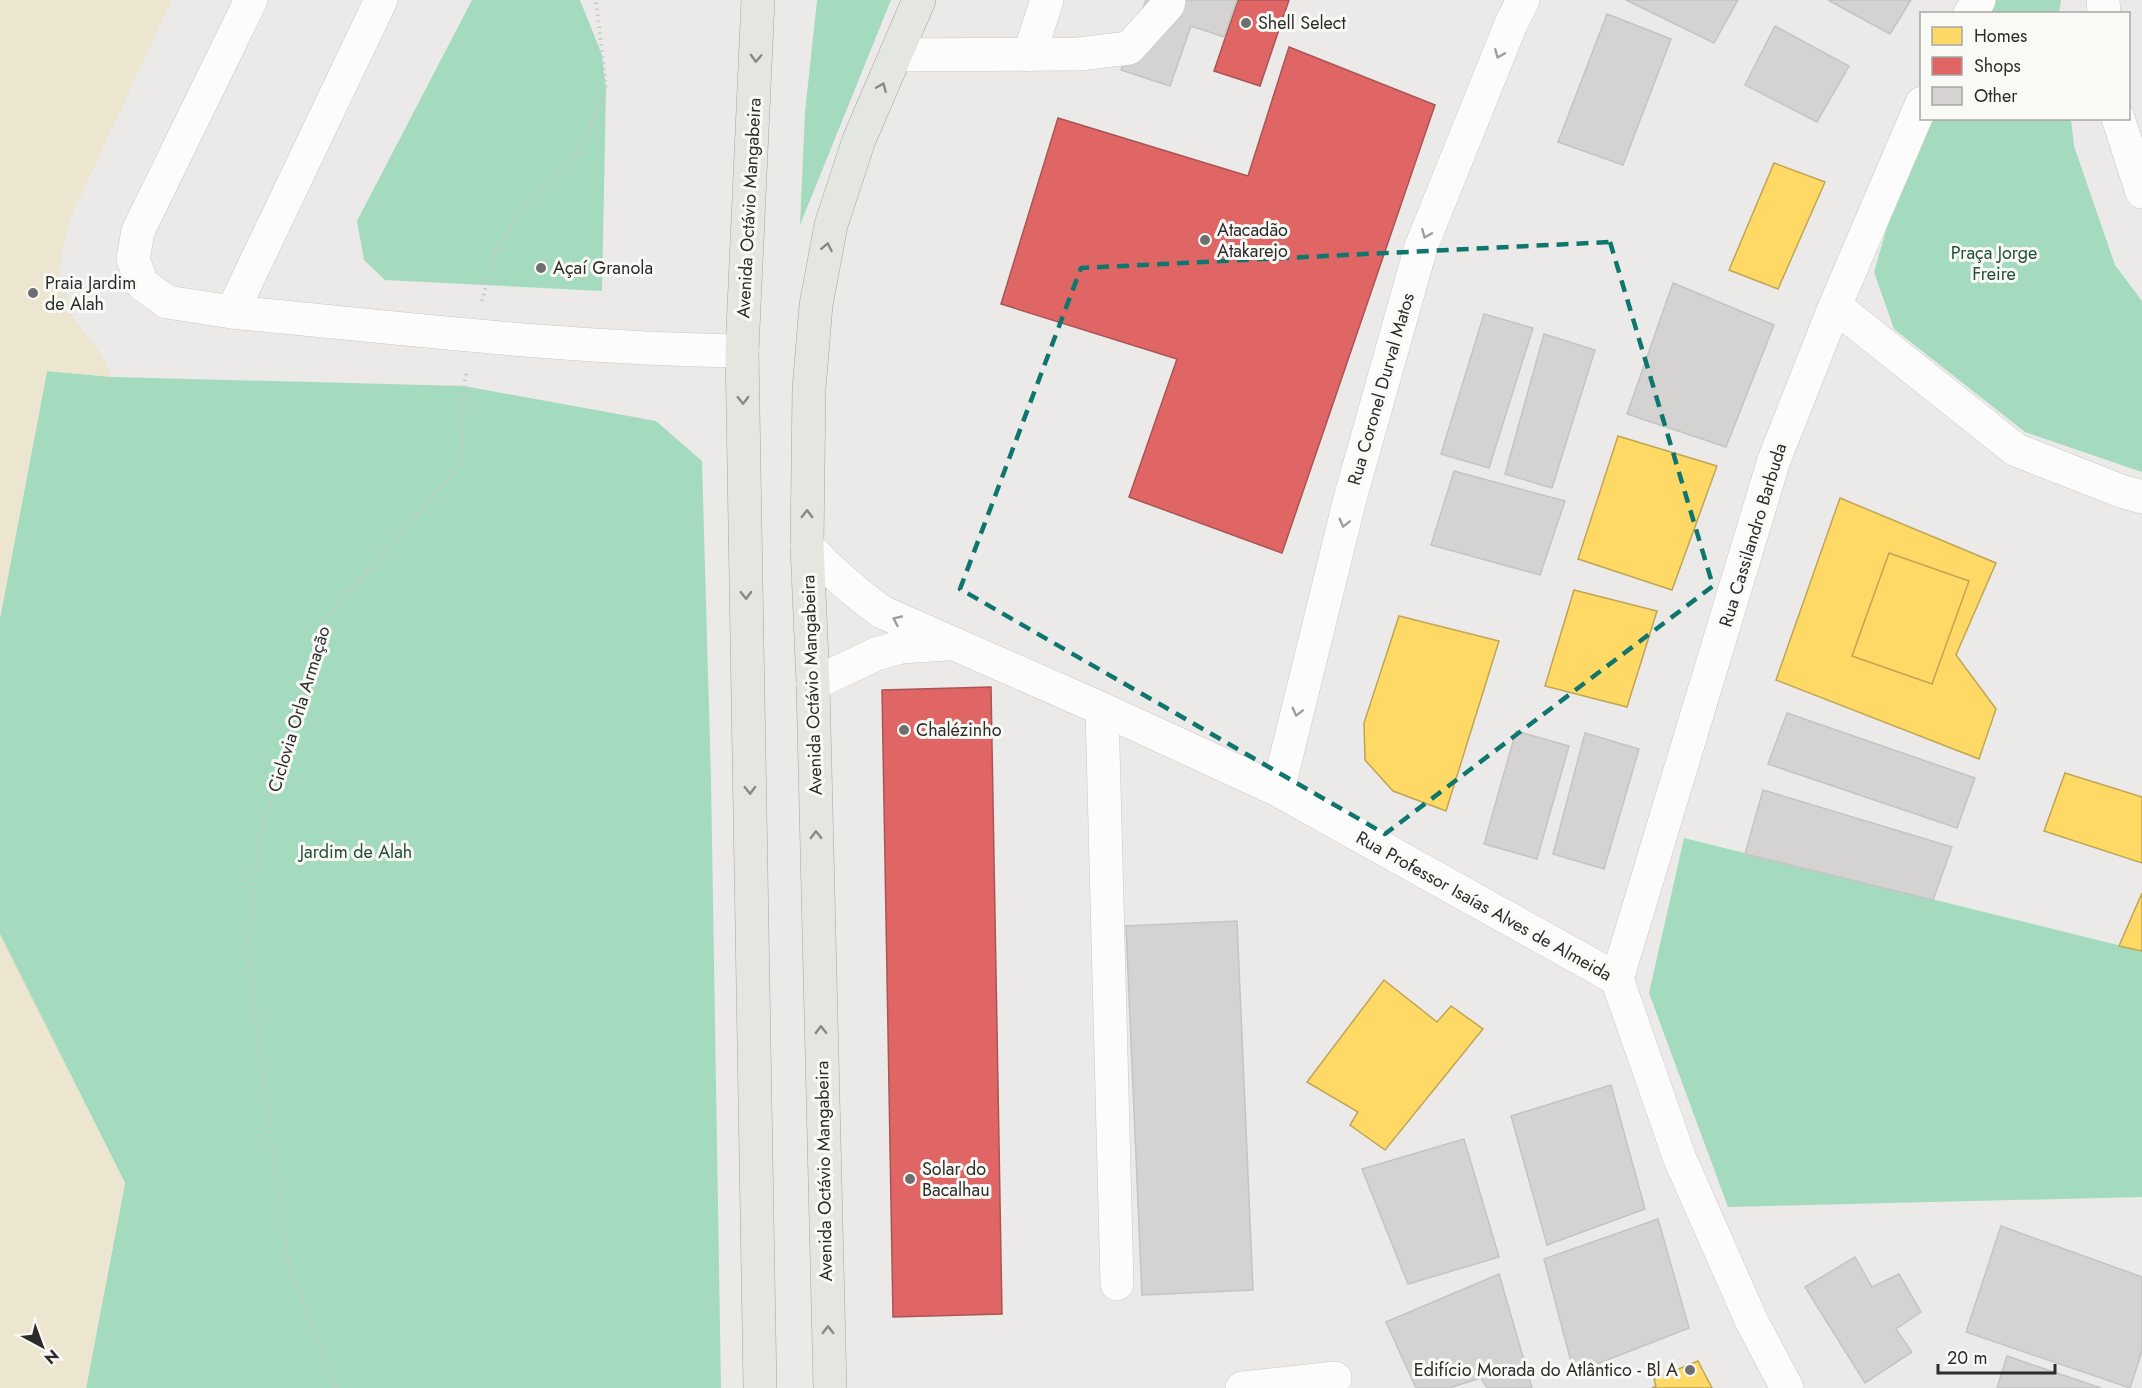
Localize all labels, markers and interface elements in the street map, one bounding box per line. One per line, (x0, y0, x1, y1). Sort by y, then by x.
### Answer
place label: Shell Select (1258, 10, 1346, 36)
legend (1920, 12, 2130, 120)
marker: Shell Select (1239, 16, 1253, 30)
text: Homes (1974, 23, 2027, 49)
one-way arrow (1494, 47, 1506, 58)
text: Shops (1974, 53, 2021, 79)
one-way arrow (749, 54, 762, 63)
one-way arrow (875, 82, 887, 93)
text: Other (1974, 83, 2018, 109)
street label: Avenida Octávio Mangabeira (730, 97, 768, 319)
place label: Atacadão Atakarejo (1217, 217, 1288, 264)
one-way arrow (1421, 228, 1433, 239)
marker: Atacadão Atakarejo (1198, 233, 1212, 247)
park label: Praça Jorge Freire (1951, 240, 2037, 287)
one-way arrow (820, 243, 833, 253)
place label: Açaí Granola (553, 255, 653, 281)
marker: Açaí Granola (534, 261, 548, 275)
place label: Praia Jardim de Alah (45, 270, 136, 317)
marker: Praia Jardim de Alah (26, 286, 40, 300)
street label: Rua Coronel Durval Matos (1341, 290, 1421, 488)
one-way arrow (737, 396, 749, 405)
street label: Rua Cassilandro Barbuda (1713, 440, 1793, 630)
one-way arrow (801, 509, 813, 518)
one-way arrow (1339, 518, 1352, 528)
street label: Avenida Octávio Mangabeira (795, 574, 829, 796)
one-way arrow (740, 591, 752, 600)
one-way arrow (893, 615, 904, 627)
street label: Ciclovia Orla Armação (261, 623, 337, 795)
one-way arrow (1292, 707, 1305, 717)
place label: Chalézinho (916, 717, 1002, 743)
marker: Chalézinho (897, 723, 911, 737)
one-way arrow (743, 786, 756, 795)
street label: Rua Professor Isaías Alves de Almeida (1351, 825, 1617, 987)
one-way arrow (810, 830, 823, 839)
park label: Jardim de Alah (298, 839, 412, 865)
one-way arrow (815, 1025, 827, 1034)
street label: Avenida Octávio Mangabeira (809, 1060, 839, 1282)
place label: Solar do Bacalhau (922, 1156, 990, 1203)
marker: Solar do Bacalhau (903, 1172, 917, 1186)
north arrow (12, 1316, 72, 1376)
one-way arrow (822, 1325, 834, 1334)
scale bar (1938, 1337, 2055, 1375)
text: N (39, 1344, 64, 1370)
text: 20 m (1947, 1345, 1987, 1371)
place label: Edifício Morada do Atlântico - Bl A (1414, 1357, 1678, 1383)
marker: Edifício Morada do Atlântico - Bl A (1683, 1363, 1697, 1377)

